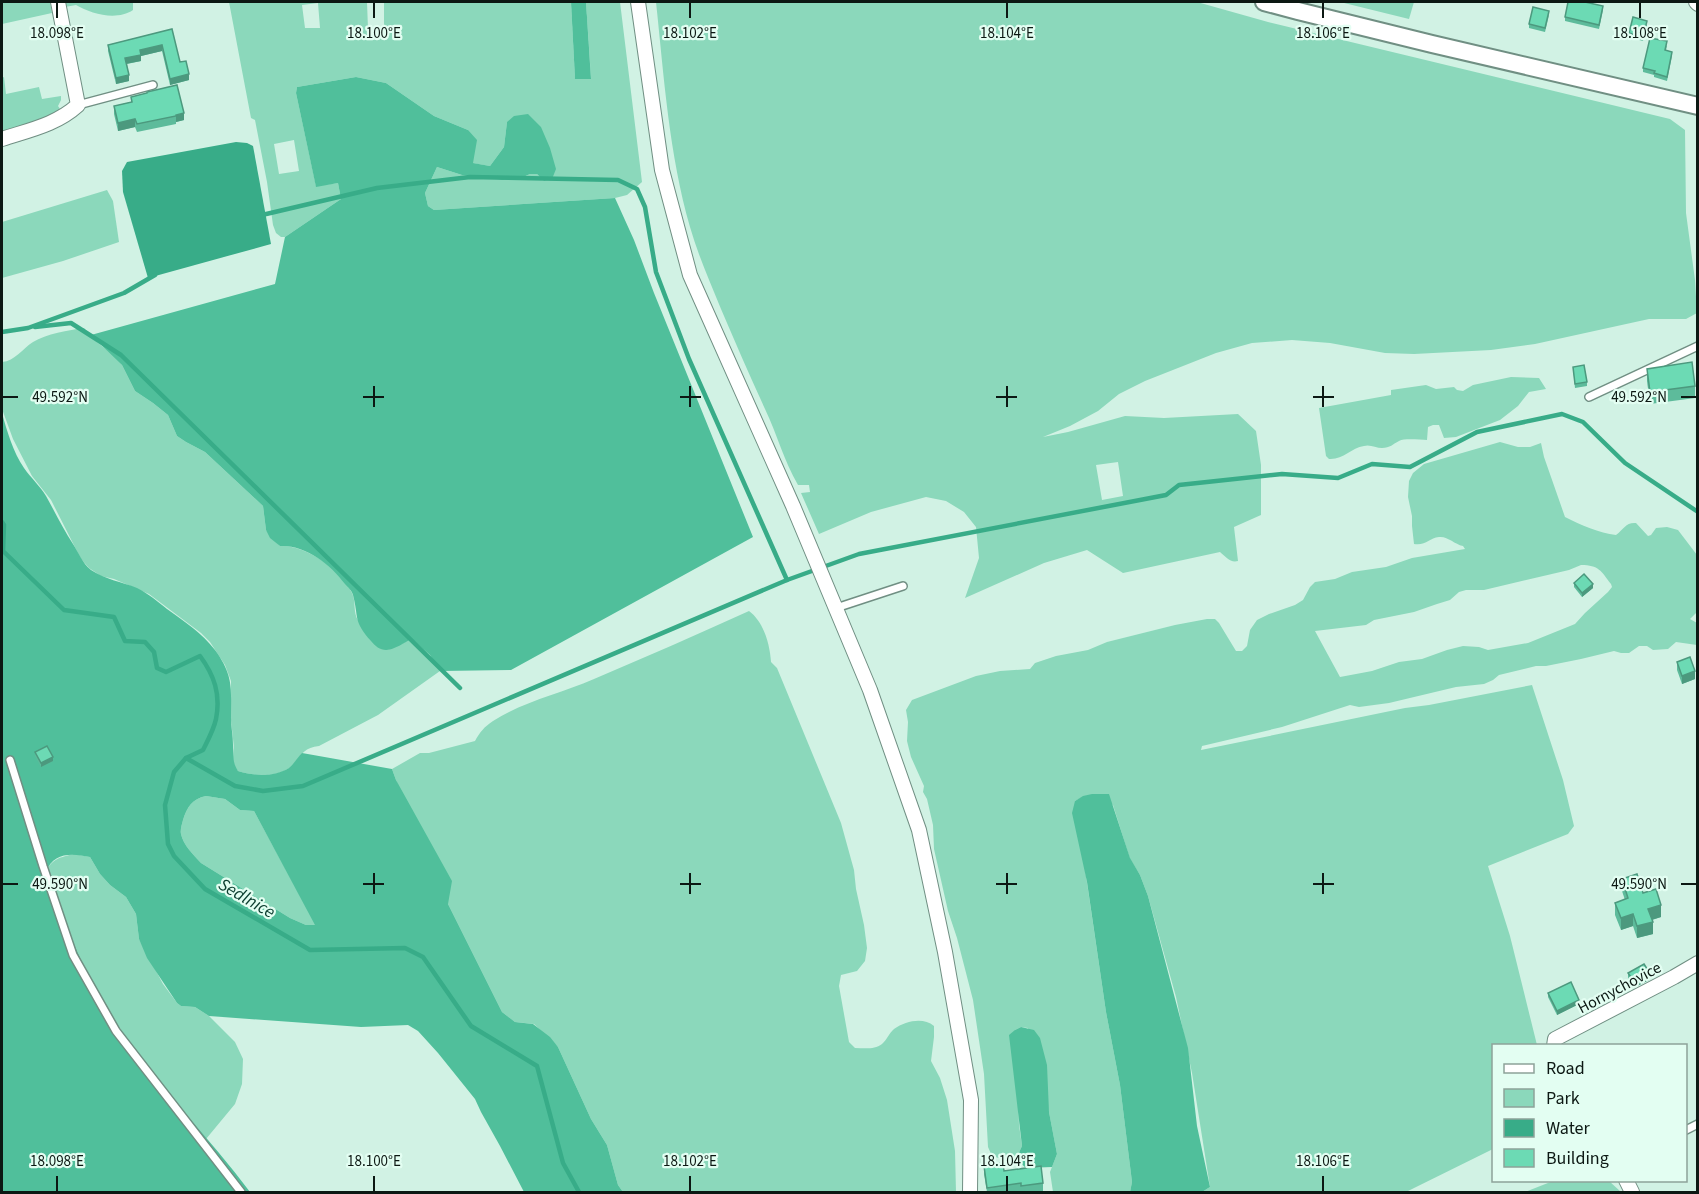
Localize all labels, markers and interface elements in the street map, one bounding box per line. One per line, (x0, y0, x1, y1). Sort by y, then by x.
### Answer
text: 18.098°E (30, 23, 84, 44)
text: 18.100°E (347, 23, 401, 44)
text: 18.102°E (663, 23, 717, 44)
text: 18.104°E (980, 23, 1034, 44)
text: 18.106°E (1296, 23, 1350, 44)
text: 18.108°E (1613, 23, 1667, 44)
text: 49.592°N (32, 387, 88, 408)
text: 49.592°N (1611, 387, 1667, 408)
water label: Sedlnice (214, 872, 280, 925)
text: 49.590°N (32, 874, 88, 895)
text: 49.590°N (1611, 874, 1667, 895)
street label: Hornychovice (1574, 957, 1665, 1019)
legend (1492, 1044, 1687, 1182)
text: Road (1546, 1056, 1585, 1081)
text: Park (1546, 1086, 1580, 1111)
text: Water (1546, 1116, 1590, 1141)
text: Building (1546, 1146, 1609, 1171)
text: 18.098°E (30, 1151, 84, 1172)
text: 18.100°E (347, 1151, 401, 1172)
text: 18.102°E (663, 1151, 717, 1172)
text: 18.104°E (980, 1151, 1034, 1172)
text: 18.106°E (1296, 1151, 1350, 1172)

